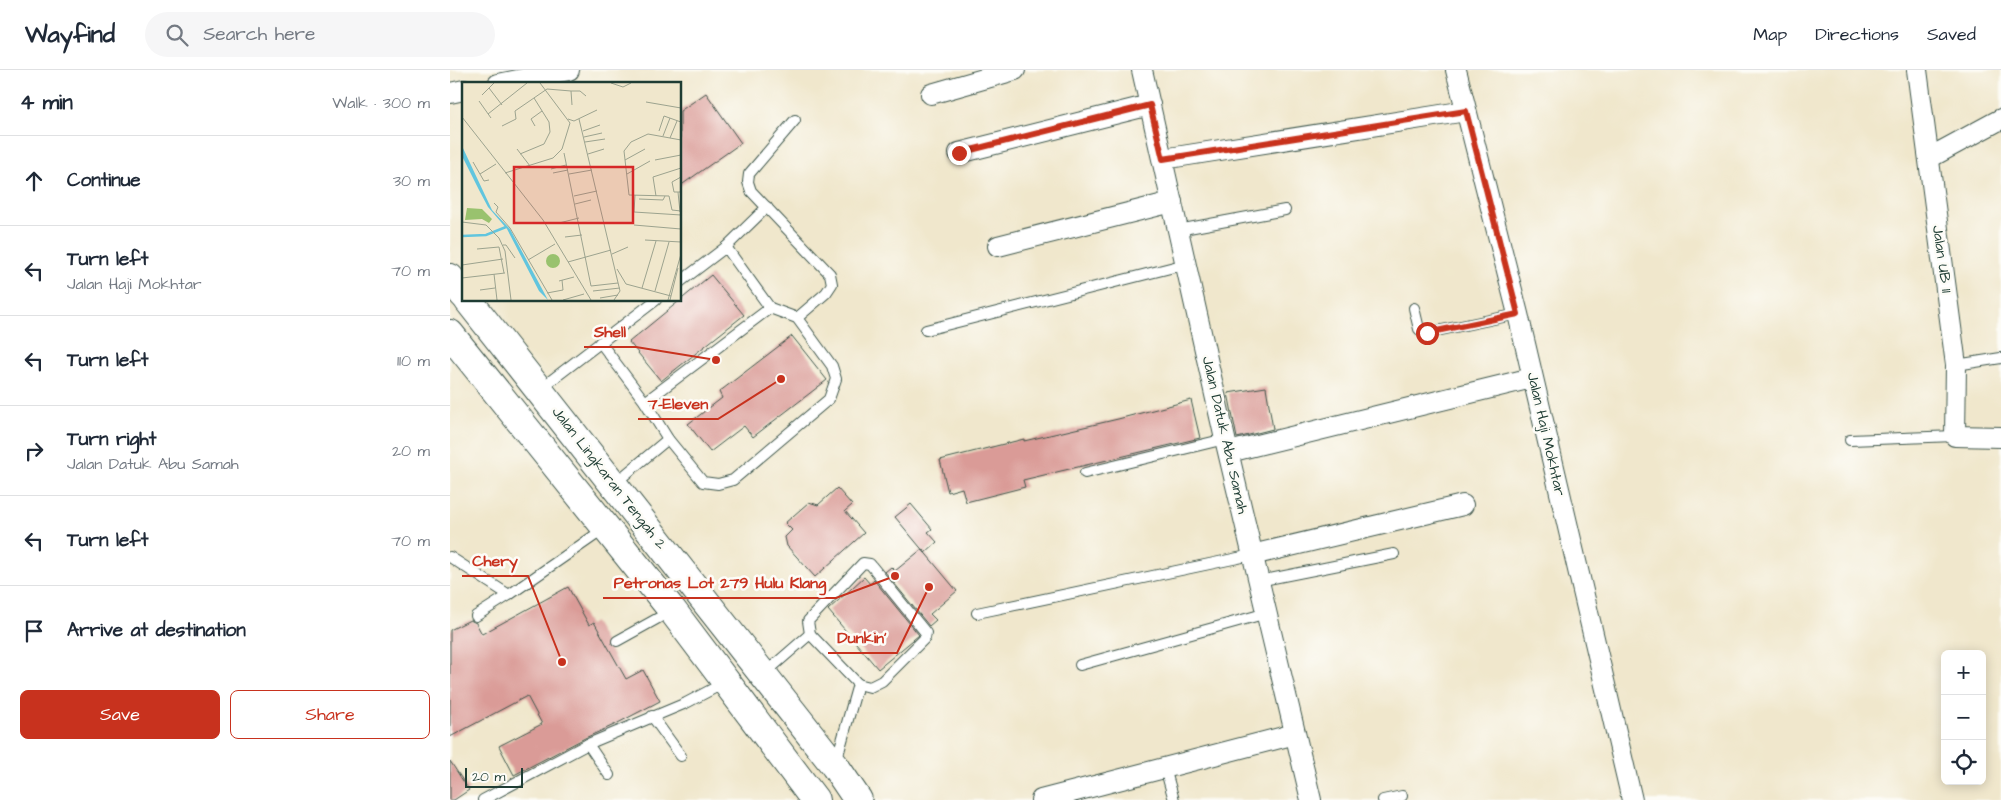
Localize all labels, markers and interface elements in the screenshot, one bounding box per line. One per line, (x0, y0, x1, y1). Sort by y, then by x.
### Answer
search box (145, 12, 495, 57)
text: Wayfind (25, 18, 115, 52)
icon: search (163, 21, 191, 49)
text: Search here (203, 21, 315, 48)
text: Map (1753, 22, 1787, 47)
text: Directions (1815, 22, 1899, 47)
text: Saved (1927, 22, 1976, 47)
inset map (462, 82, 681, 301)
text: 4 min (20, 88, 73, 117)
text: Walk · 300 m (332, 92, 430, 114)
route end (948, 142, 971, 165)
icon: ahead (20, 167, 48, 195)
text: Continue (67, 167, 141, 194)
text: 30 m (393, 170, 430, 192)
street label: Jalan UB 11 (1927, 224, 1957, 294)
text: Turn left (67, 246, 148, 273)
icon: left (20, 257, 48, 285)
text: 70 m (391, 260, 430, 282)
text: Jalan Haji Mokhtar (67, 273, 202, 295)
callout: Shell (584, 316, 636, 347)
text: Shell (593, 321, 626, 343)
route start (1416, 322, 1439, 345)
icon: left (20, 347, 48, 375)
text: Turn left (67, 347, 148, 374)
text: 110 m (397, 350, 430, 372)
street label: Jalan Datuk Abu Samah (1197, 354, 1253, 516)
street label: Jalan Haji Mokhtar (1522, 370, 1570, 498)
callout: 7-Eleven (638, 388, 718, 419)
text: 7-Eleven (647, 393, 708, 415)
street label: Jalan Lingkaran Tengah 2 (546, 402, 672, 555)
text: Turn right (67, 426, 156, 453)
icon: right (20, 437, 48, 465)
text: 20 m (392, 440, 430, 462)
text: Jalan Datuk Abu Samah (67, 453, 239, 475)
icon: left (20, 527, 48, 555)
text: Turn left (67, 527, 148, 554)
text: 70 m (391, 530, 430, 552)
callout: Chery (462, 545, 528, 576)
text: Chery (472, 550, 518, 573)
callout: Petronas Lot 279 Hulu Klang (603, 567, 836, 598)
text: Petronas Lot 279 Hulu Klang (614, 572, 827, 596)
icon: arrive (20, 617, 48, 645)
text: Arrive at destination (67, 617, 246, 644)
callout: Dunkin' (828, 622, 897, 653)
text: Dunkin' (837, 627, 887, 649)
map controls (1941, 650, 1986, 785)
button: + (1941, 650, 1986, 695)
button: Save (20, 690, 220, 739)
button: Share (230, 690, 430, 739)
button: − (1941, 695, 1986, 740)
button: locate (1941, 740, 1986, 785)
scale bar (465, 765, 522, 788)
text: 20 m (472, 767, 505, 787)

